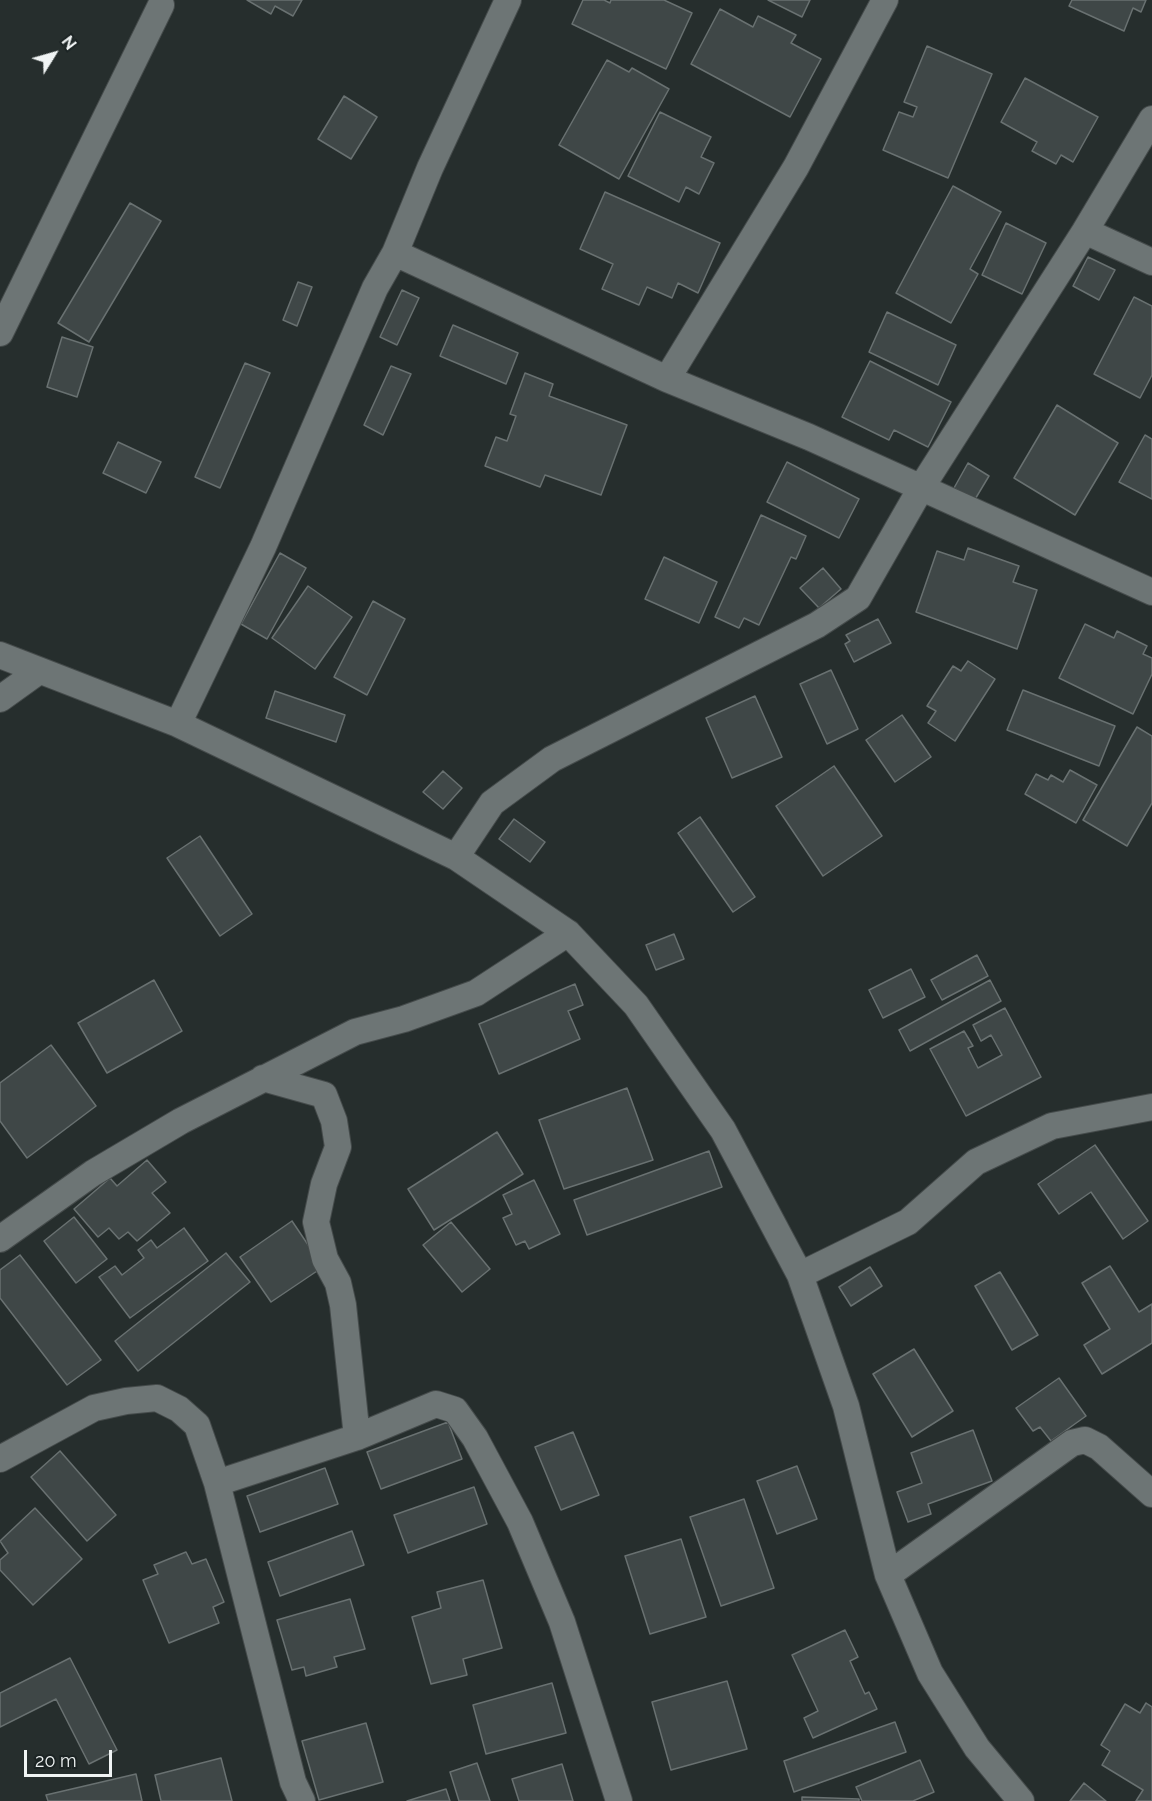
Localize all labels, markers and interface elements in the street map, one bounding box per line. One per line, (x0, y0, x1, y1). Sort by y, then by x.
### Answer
north arrow (24, 24, 84, 84)
text: N (58, 32, 80, 53)
scale bar (27, 1738, 116, 1776)
text: 20 m (35, 1750, 77, 1771)

